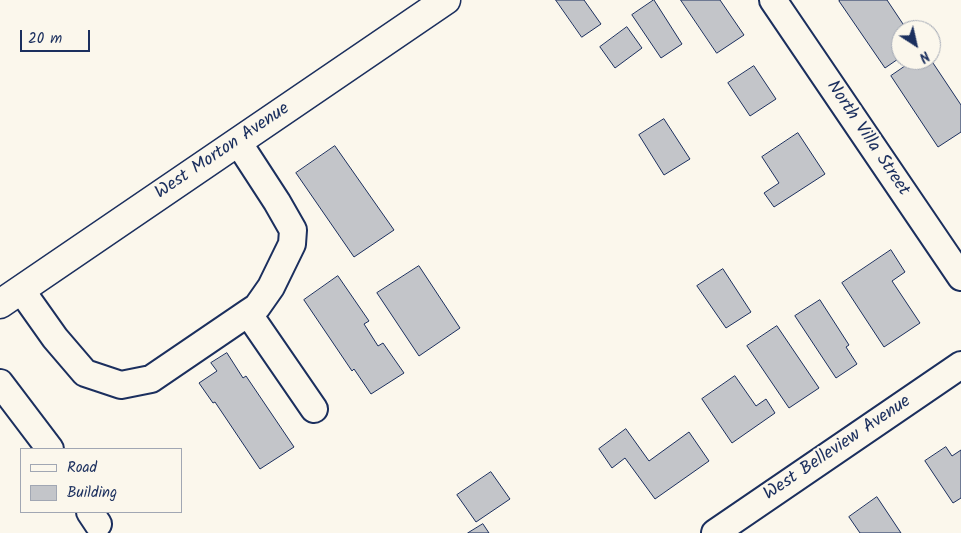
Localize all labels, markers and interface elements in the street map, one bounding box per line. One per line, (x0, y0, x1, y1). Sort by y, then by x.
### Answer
scale bar (22, 20, 92, 52)
north arrow (891, 20, 941, 70)
text: 20 m (28, 27, 62, 51)
text: N (914, 45, 934, 68)
street label: North Villa Street (821, 77, 913, 201)
street label: West Morton Avenue (152, 99, 294, 205)
street label: West Belleview Avenue (760, 392, 916, 506)
legend (20, 448, 182, 513)
text: Road (67, 456, 97, 480)
text: Building (67, 481, 117, 505)

